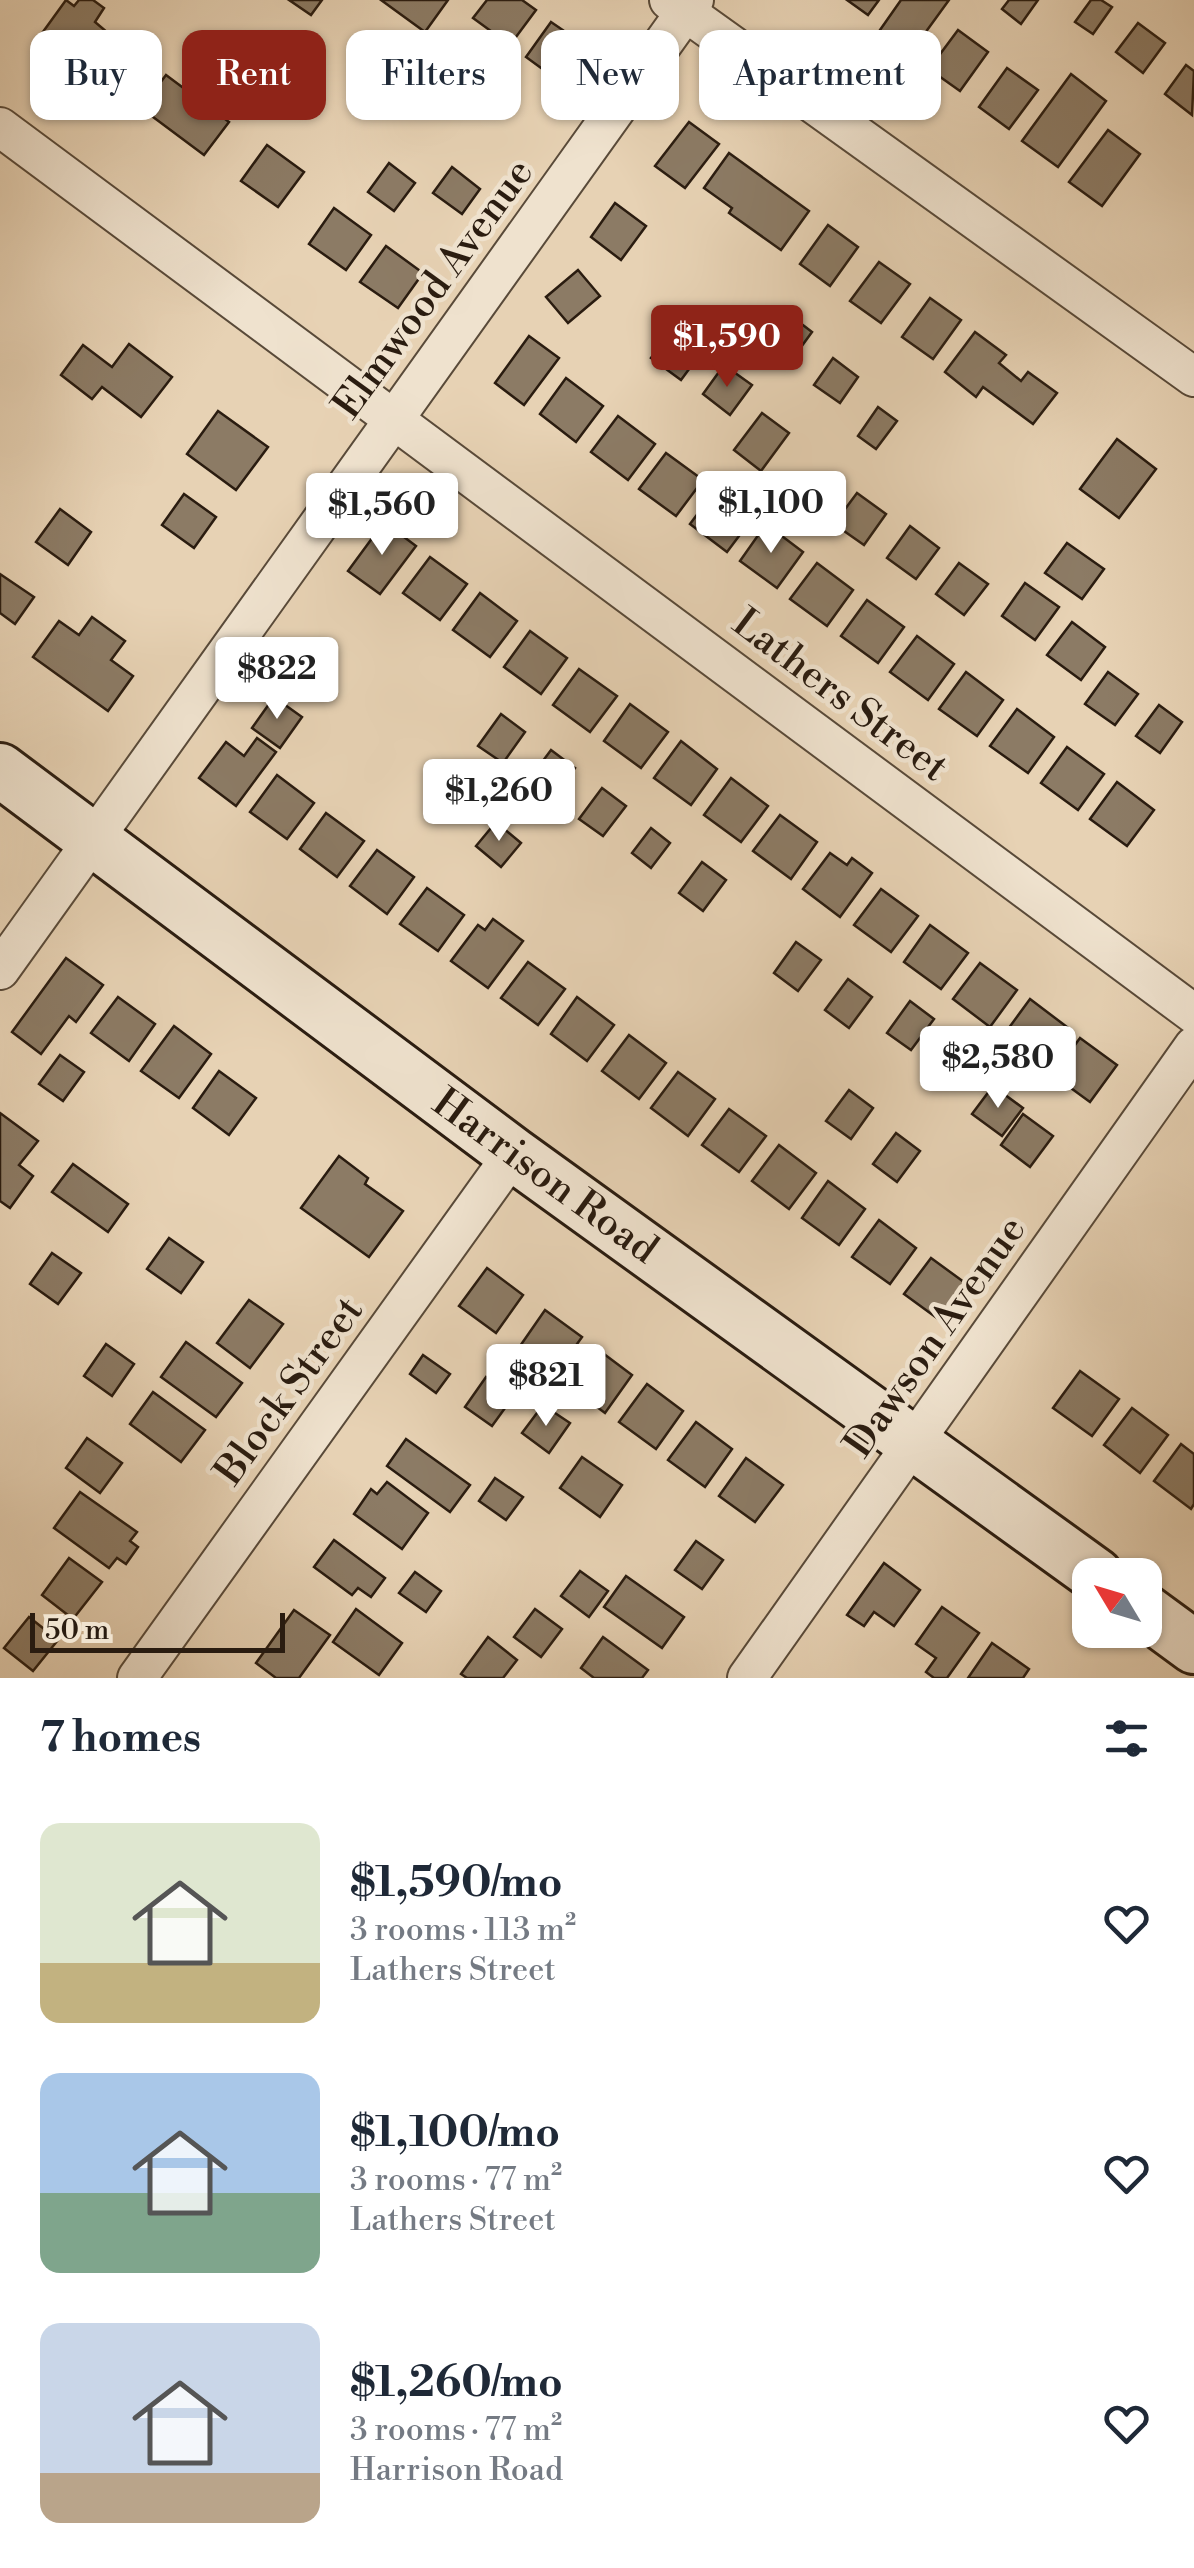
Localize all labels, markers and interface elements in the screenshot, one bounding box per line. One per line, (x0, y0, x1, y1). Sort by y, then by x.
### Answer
chip: Buy (30, 30, 162, 120)
chip: Rent (182, 30, 326, 120)
chip: Filters (346, 30, 521, 120)
chip: New (541, 30, 679, 120)
chip: Apartment (699, 30, 941, 120)
street label: Elmwood Avenue (323, 149, 545, 429)
pin: $1,590 (646, 305, 808, 390)
text: $1,590 (673, 317, 781, 357)
pin: $1,100 (690, 471, 852, 556)
pin: $1,560 (301, 473, 463, 558)
text: $1,100 (718, 483, 824, 523)
text: $1,560 (328, 485, 436, 525)
street label: Lathers Street (722, 598, 958, 793)
pin: $822 (218, 637, 336, 722)
text: $822 (237, 649, 317, 689)
pin: $1,260 (418, 759, 580, 844)
text: $1,260 (445, 771, 553, 811)
pin: $2,580 (917, 1026, 1079, 1111)
text: $2,580 (942, 1038, 1054, 1078)
street label: Harrison Road (422, 1078, 668, 1275)
street label: Dawson Avenue (834, 1207, 1037, 1467)
street label: Block Street (204, 1287, 375, 1496)
pin: $821 (487, 1344, 605, 1429)
text: $821 (508, 1356, 584, 1396)
north arrow (1072, 1558, 1162, 1648)
map controls (1072, 1558, 1162, 1648)
scale bar (30, 1608, 285, 1652)
text: 50 m (45, 1613, 109, 1648)
icon: filters (1099, 1711, 1154, 1766)
text: 7 homes (40, 1712, 201, 1765)
text: $1,590/mo (350, 1857, 563, 1910)
icon: home (120, 1863, 240, 1983)
icon: heart (1099, 1896, 1154, 1951)
text: 3 rooms · 113 m² (350, 1910, 576, 1950)
text: Lathers Street (350, 1950, 556, 1990)
text: $1,100/mo (350, 2107, 560, 2160)
icon: home (120, 2113, 240, 2233)
icon: heart (1099, 2146, 1154, 2201)
text: 3 rooms · 77 m² (350, 2160, 562, 2200)
text: Lathers Street (350, 2200, 556, 2240)
text: $1,260/mo (350, 2357, 563, 2410)
icon: home (120, 2363, 240, 2483)
icon: heart (1099, 2396, 1154, 2451)
text: 3 rooms · 77 m² (350, 2410, 562, 2450)
text: Harrison Road (350, 2450, 563, 2490)

